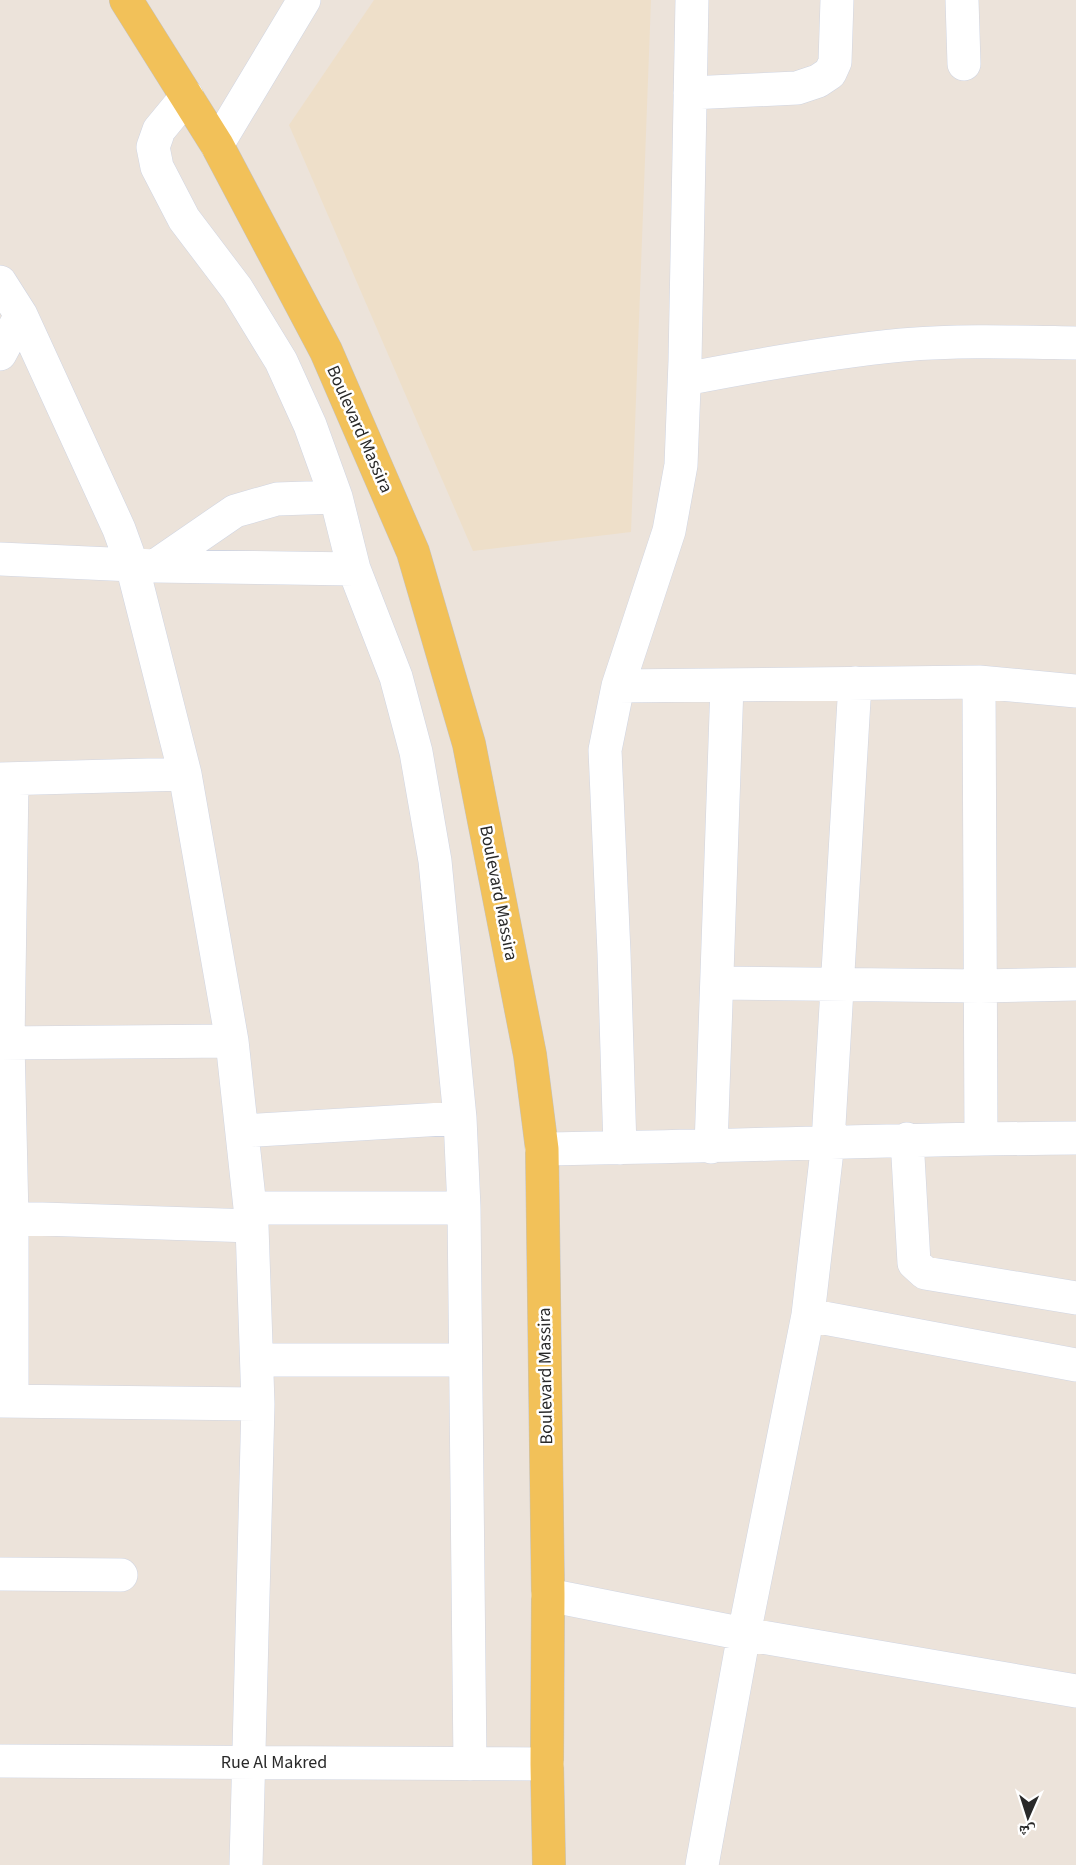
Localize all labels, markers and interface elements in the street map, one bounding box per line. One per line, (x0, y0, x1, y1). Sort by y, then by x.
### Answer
street label: Boulevard Massira (320, 362, 399, 497)
street label: Boulevard Massira (473, 823, 524, 963)
street label: Boulevard Massira (532, 1307, 559, 1445)
street label: Rue Al Makred (221, 1750, 327, 1775)
north arrow (998, 1787, 1058, 1847)
text: ش (1018, 1820, 1036, 1842)

